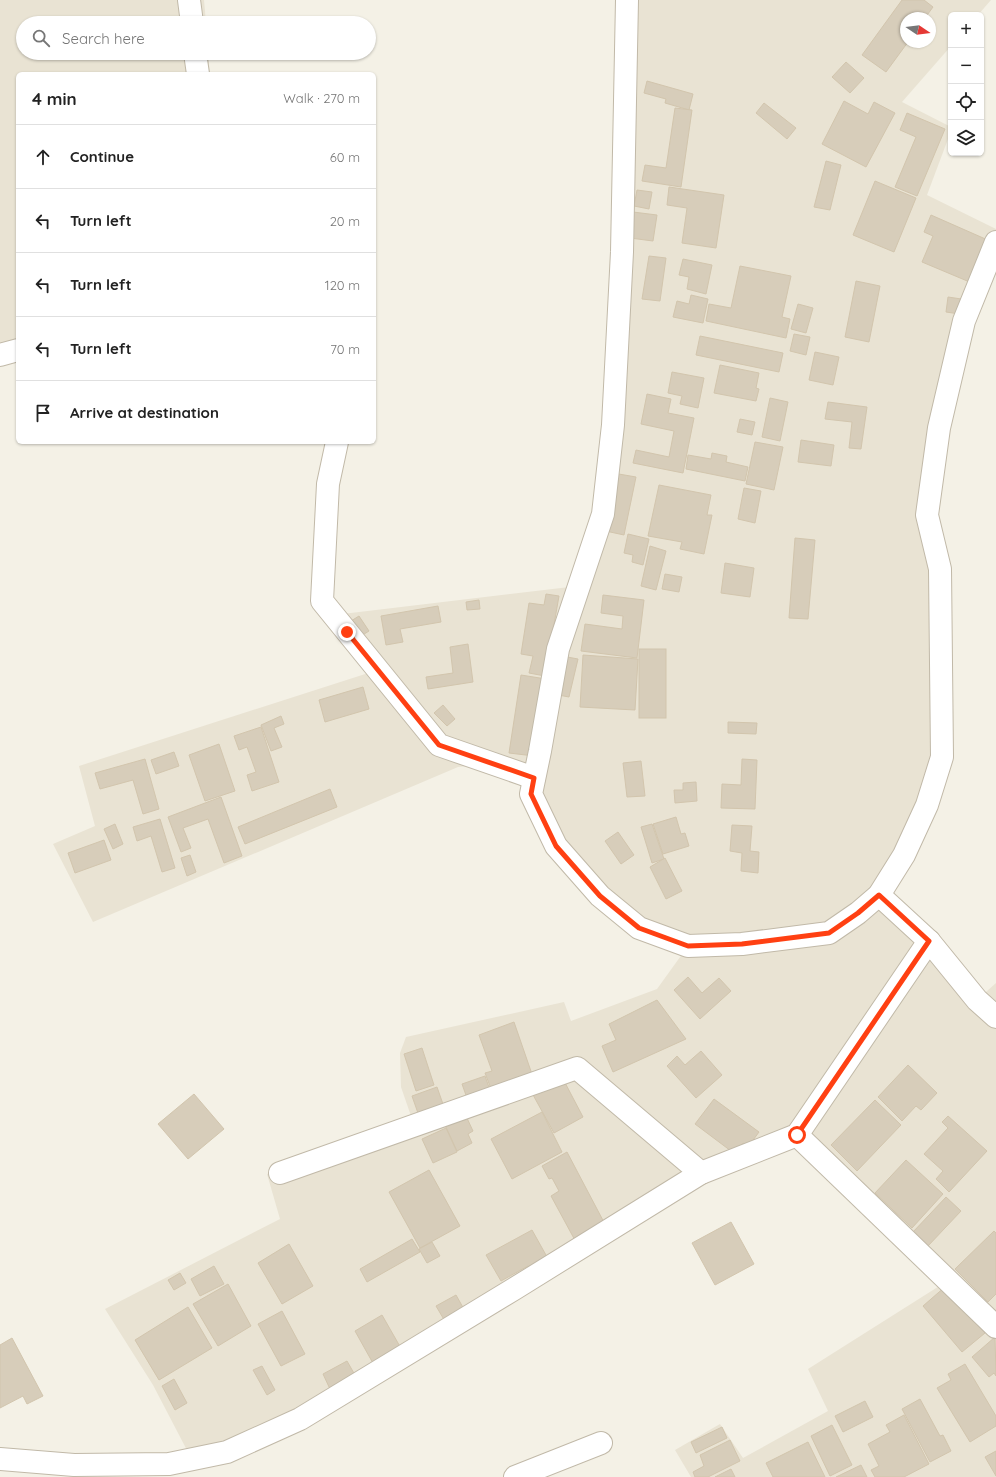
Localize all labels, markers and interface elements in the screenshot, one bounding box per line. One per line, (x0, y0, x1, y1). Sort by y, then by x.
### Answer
north arrow (900, 12, 936, 48)
map controls (948, 12, 984, 156)
button: + (948, 12, 984, 48)
search box (16, 16, 376, 60)
icon: search (30, 27, 52, 49)
text: Search here (62, 29, 145, 48)
button: − (948, 48, 984, 84)
button: locate (948, 84, 984, 120)
text: 4 min (32, 88, 77, 109)
text: Walk · 270 m (283, 90, 360, 106)
button: layers (948, 120, 984, 156)
icon: ahead (32, 146, 54, 168)
text: Continue (70, 147, 134, 166)
text: 60 m (330, 149, 360, 165)
icon: left (32, 210, 54, 232)
text: Turn left (70, 211, 132, 230)
text: 20 m (330, 213, 360, 229)
icon: left (32, 274, 54, 296)
text: Turn left (70, 275, 132, 294)
text: 120 m (325, 277, 360, 293)
icon: left (32, 338, 54, 360)
text: Turn left (70, 339, 132, 358)
text: 70 m (330, 341, 360, 357)
icon: arrive (32, 402, 54, 424)
text: Arrive at destination (70, 403, 219, 422)
route end (338, 623, 356, 641)
route start (788, 1126, 806, 1144)

